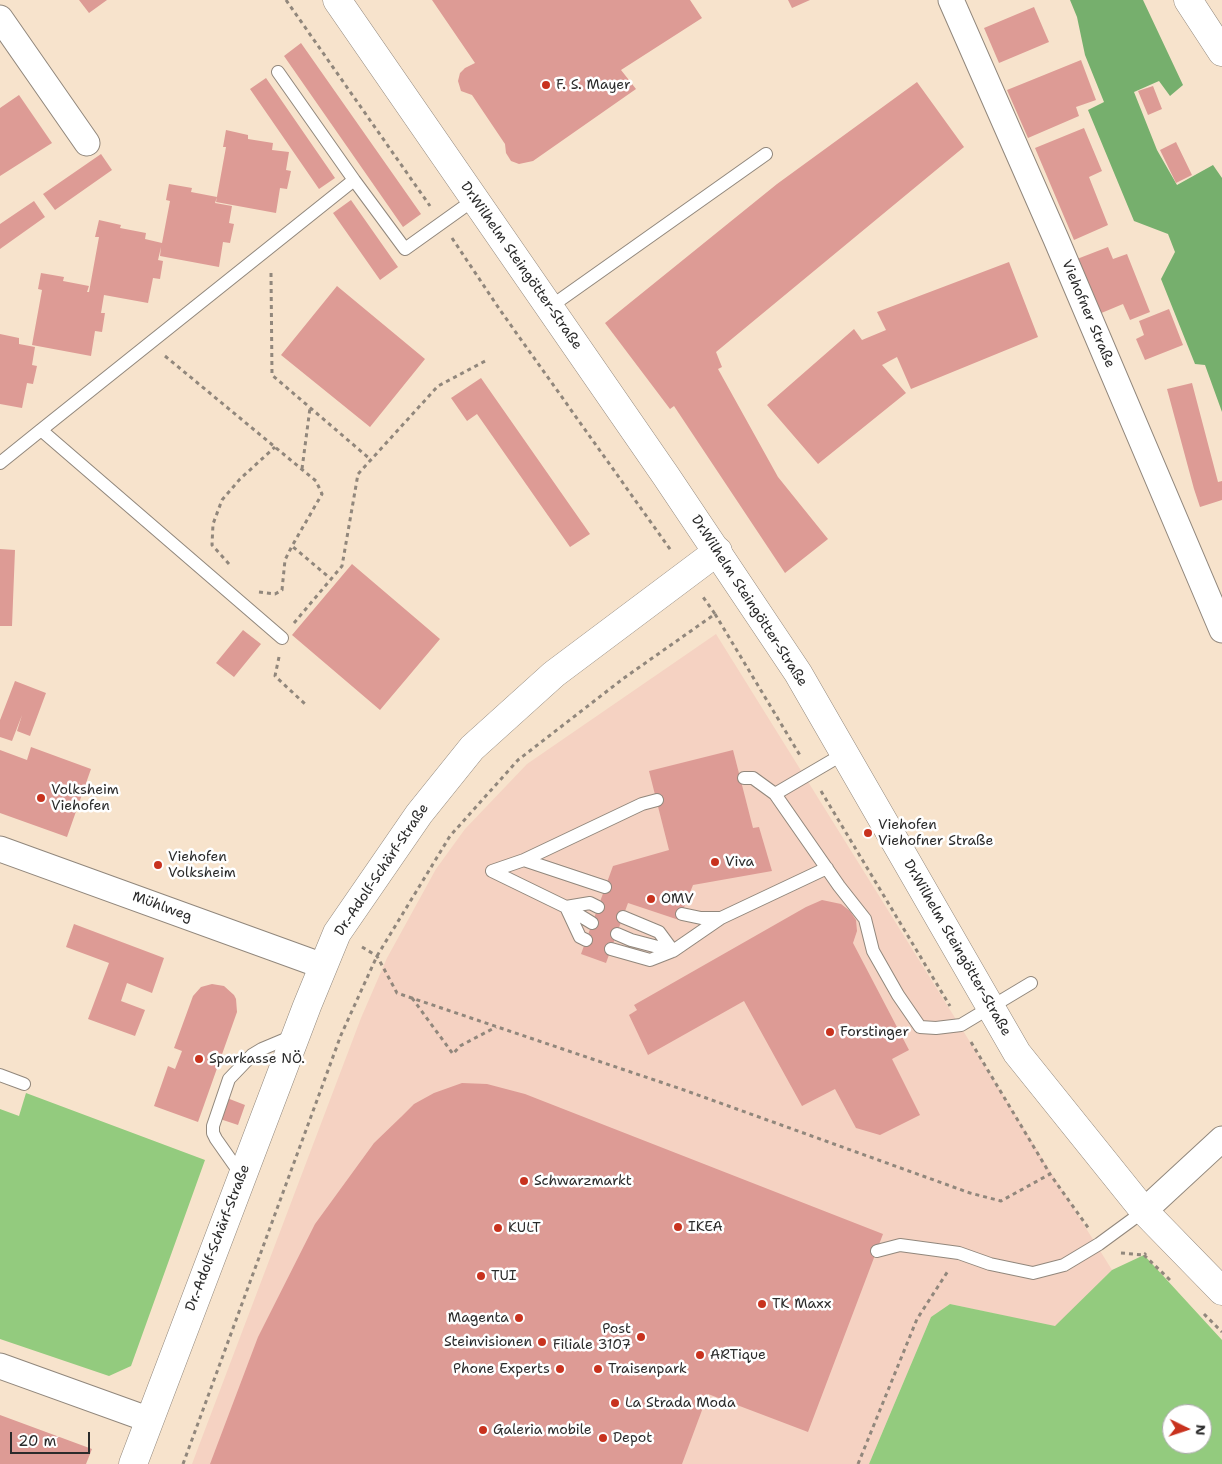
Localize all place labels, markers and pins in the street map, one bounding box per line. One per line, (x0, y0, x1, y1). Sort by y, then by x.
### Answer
place label: F. S. Mayer (556, 77, 631, 93)
marker: F. S. Mayer (540, 79, 552, 91)
place label: Volksheim Viehofen (51, 782, 119, 814)
marker: Volksheim Viehofen (35, 792, 47, 804)
place label: Viehofen Viehofner Straße (878, 817, 993, 850)
marker: Viehofen Viehofner Straße (862, 827, 874, 839)
place label: Viehofen Volksheim (168, 849, 236, 882)
place label: Viva (725, 854, 754, 870)
marker: Viva (709, 856, 721, 868)
marker: Viehofen Volksheim (152, 859, 164, 871)
place label: OMV (661, 891, 694, 907)
marker: OMV (645, 893, 657, 905)
place label: Forstinger (840, 1024, 909, 1040)
marker: Forstinger (824, 1026, 836, 1038)
place label: Sparkasse NÖ. (209, 1051, 305, 1067)
marker: Sparkasse NÖ. (193, 1053, 205, 1065)
place label: Schwarzmarkt (534, 1173, 632, 1189)
marker: Schwarzmarkt (518, 1175, 530, 1187)
place label: IKEA (688, 1219, 723, 1235)
place label: KULT (508, 1220, 541, 1236)
marker: IKEA (672, 1221, 684, 1233)
marker: KULT (492, 1222, 504, 1234)
place label: TUI (491, 1268, 517, 1284)
marker: TUI (475, 1270, 487, 1282)
place label: TK Maxx (772, 1296, 831, 1312)
marker: TK Maxx (756, 1298, 768, 1310)
place label: Magenta (448, 1310, 509, 1326)
marker: Magenta (513, 1312, 525, 1324)
place label: Post Filiale 3107 (553, 1321, 631, 1354)
marker: Post Filiale 3107 (635, 1331, 647, 1343)
place label: Steinvisionen (444, 1334, 532, 1350)
marker: Steinvisionen (536, 1336, 548, 1348)
place label: ARTique (710, 1347, 766, 1363)
marker: ARTique (694, 1349, 706, 1361)
place label: Phone Experts (453, 1361, 550, 1377)
place label: Traisenpark (608, 1361, 687, 1377)
marker: Phone Experts (554, 1363, 566, 1375)
marker: Traisenpark (592, 1363, 604, 1375)
place label: La Strada Moda (625, 1395, 736, 1411)
marker: La Strada Moda (609, 1397, 621, 1409)
place label: Galeria mobile (493, 1422, 592, 1438)
marker: Galeria mobile (477, 1424, 489, 1436)
place label: Depot (613, 1430, 652, 1446)
marker: Depot (597, 1432, 609, 1444)

